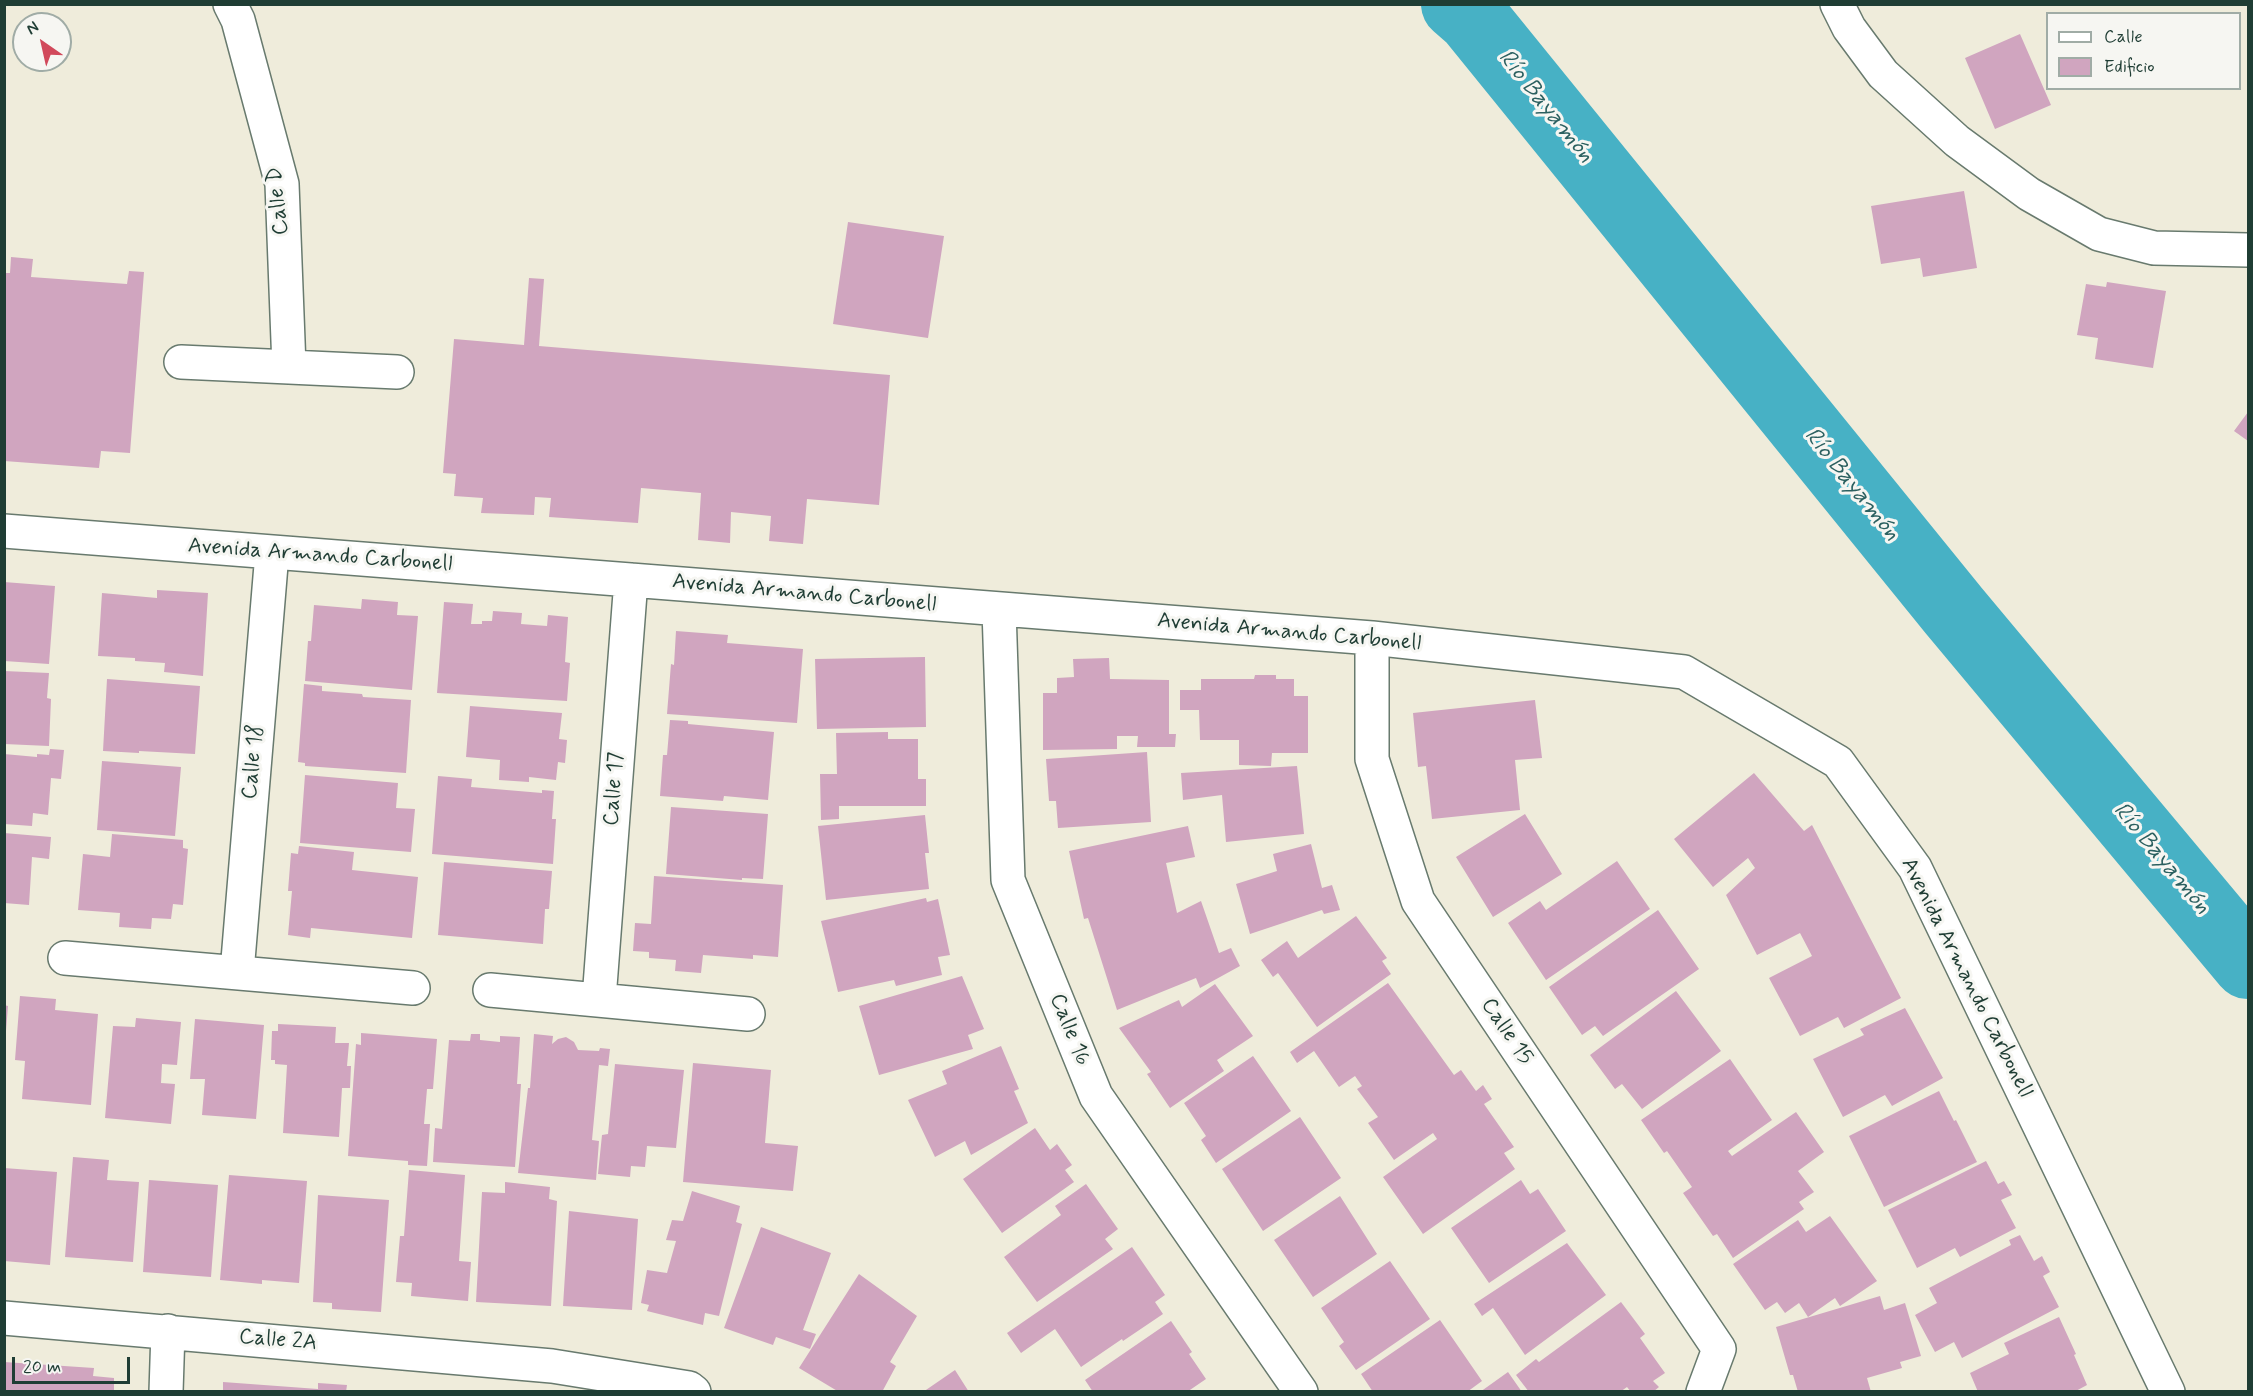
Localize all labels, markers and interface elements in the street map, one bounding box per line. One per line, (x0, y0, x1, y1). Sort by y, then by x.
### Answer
north arrow (12, 12, 72, 72)
legend (2046, 12, 2241, 90)
text: N (22, 17, 43, 40)
text: Calle (2104, 25, 2143, 49)
water label: Río Bayamón (1491, 45, 1599, 169)
text: Edificio (2104, 55, 2155, 79)
street label: Calle D (262, 166, 296, 236)
water label: Río Bayamón (1797, 423, 1905, 547)
street label: Avenida Armando Carbonell (187, 534, 453, 578)
street label: Avenida Armando Carbonell (671, 569, 937, 619)
street label: Avenida Armando Carbonell (1156, 608, 1422, 658)
street label: Calle 18 (238, 723, 270, 801)
street label: Calle 17 (599, 751, 631, 827)
water label: Río Bayamón (2106, 797, 2216, 921)
street label: Avenida Armando Carbonell (1894, 854, 2038, 1102)
street label: Calle 16 (1043, 990, 1095, 1070)
street label: Calle 15 (1474, 994, 1538, 1070)
street label: Calle 2A (238, 1324, 318, 1358)
scale bar (15, 1345, 134, 1383)
text: 20 m (23, 1355, 61, 1379)

